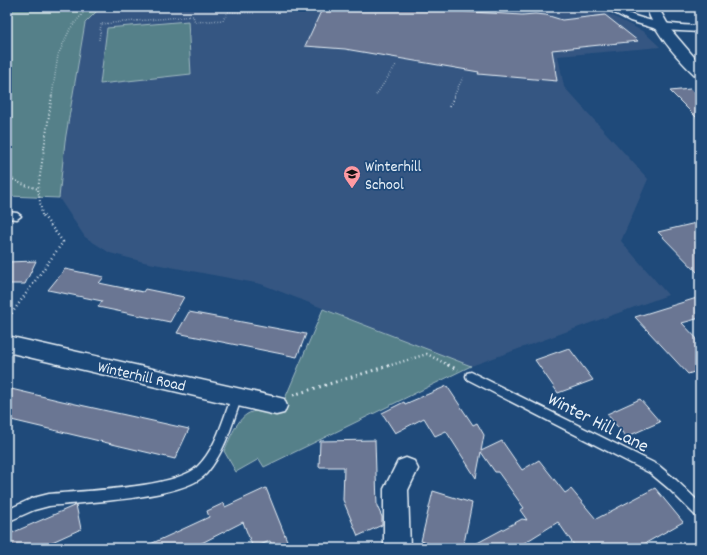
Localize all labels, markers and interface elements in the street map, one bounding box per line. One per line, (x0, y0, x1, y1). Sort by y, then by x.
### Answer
place label: Winterhill School (365, 156, 421, 197)
school or university icon: Winterhill School (342, 164, 362, 189)
street label: Winterhill Road (95, 356, 188, 399)
street label: Winter Hill Lane (542, 387, 653, 461)

